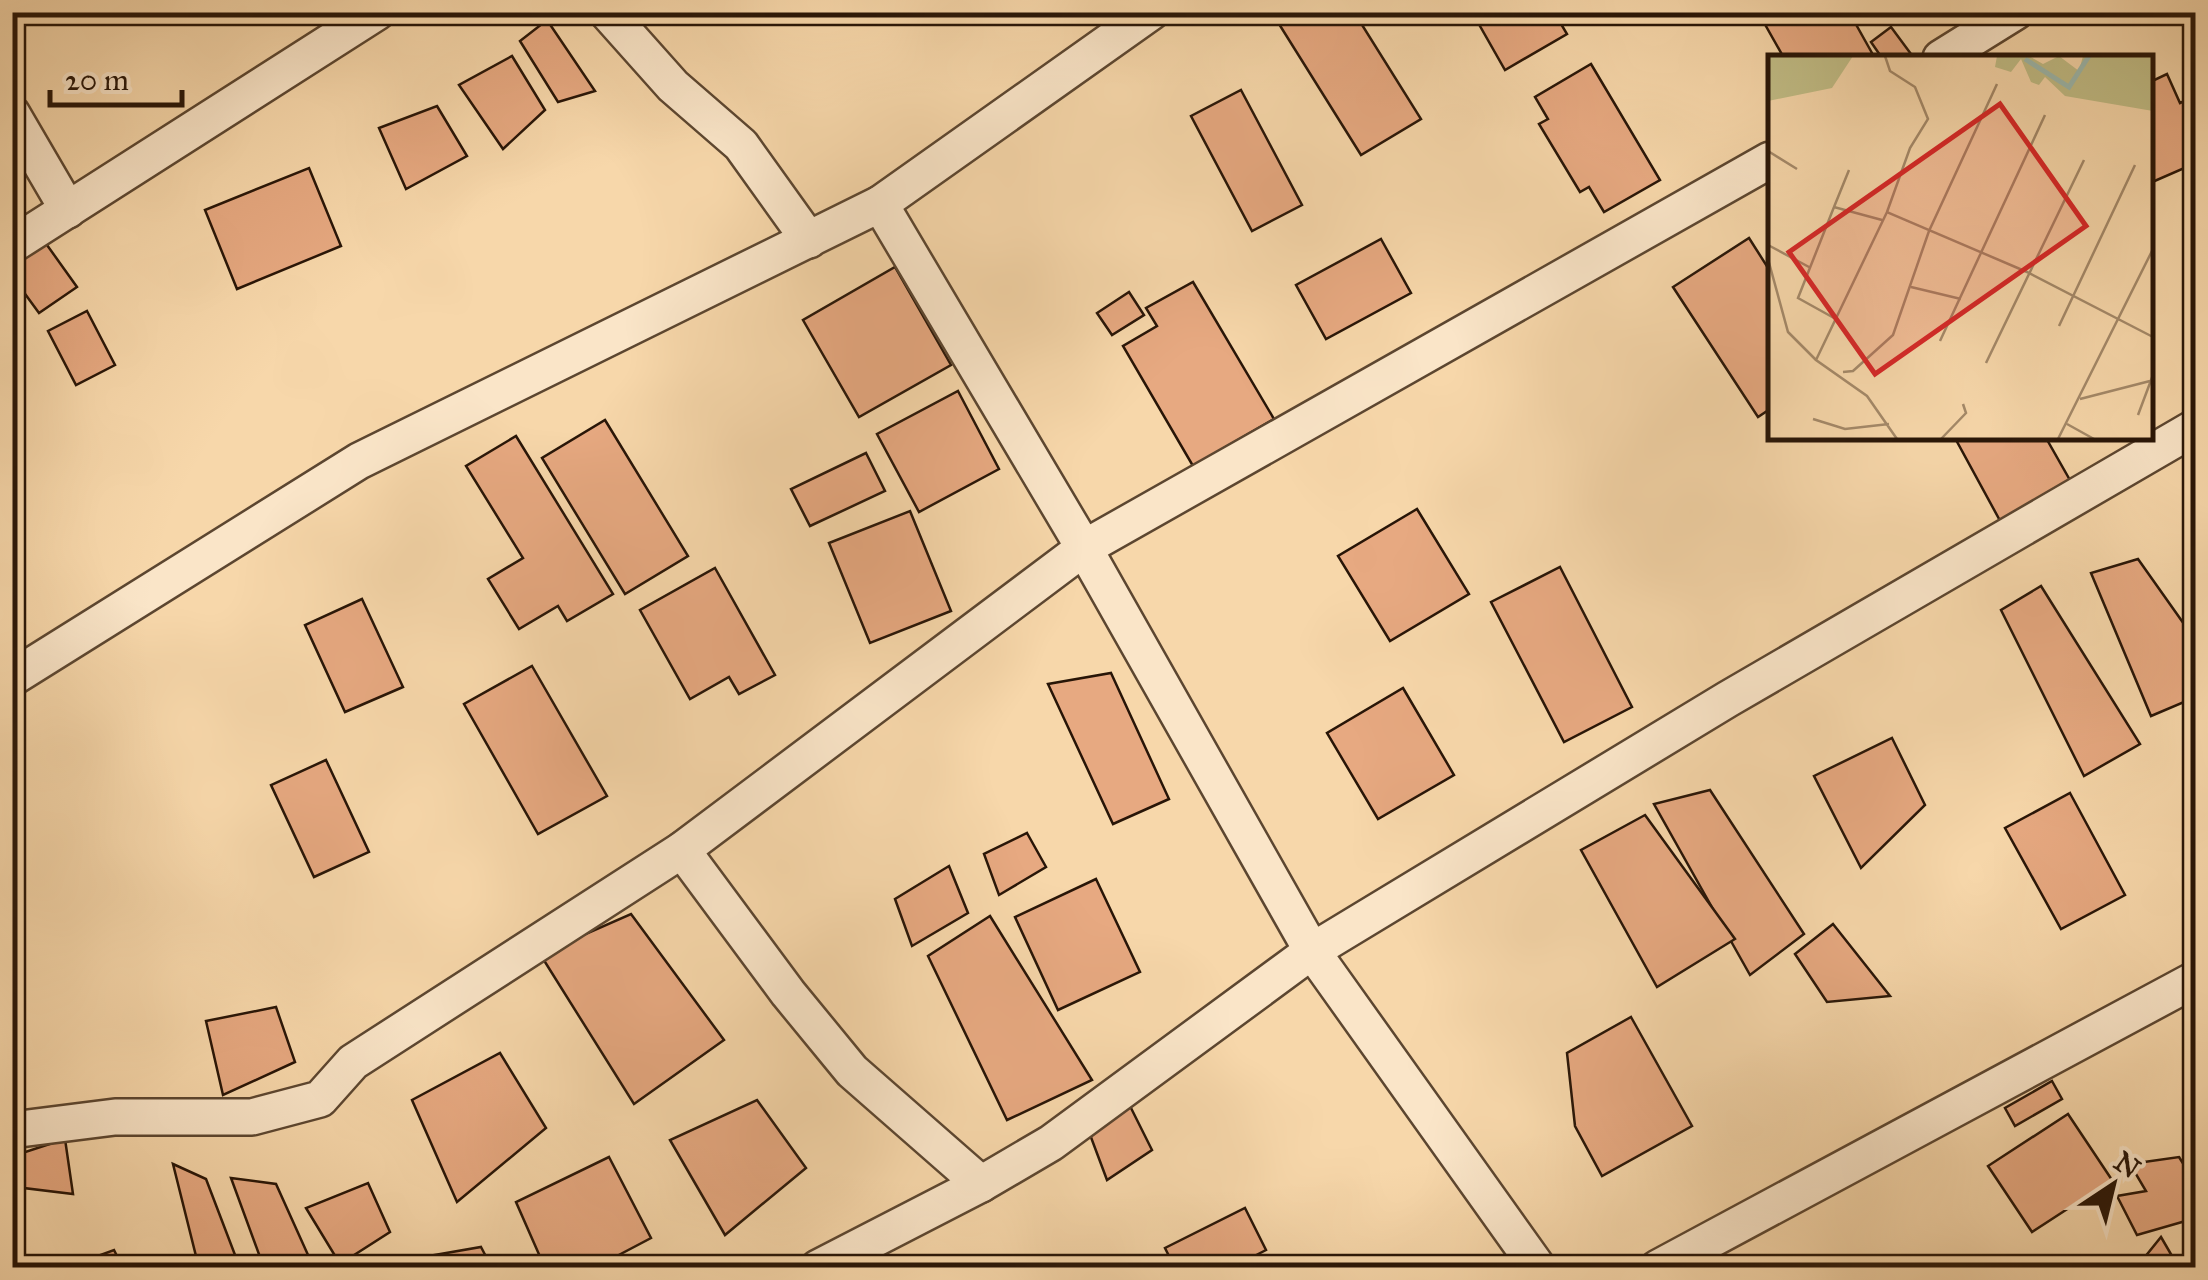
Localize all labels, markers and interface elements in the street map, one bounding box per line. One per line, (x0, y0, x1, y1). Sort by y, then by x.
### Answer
scale bar (50, 45, 182, 107)
inset map (1768, 55, 2153, 440)
text: 20 m (65, 62, 129, 98)
north arrow (2063, 1135, 2163, 1235)
text: N (2107, 1144, 2147, 1186)

